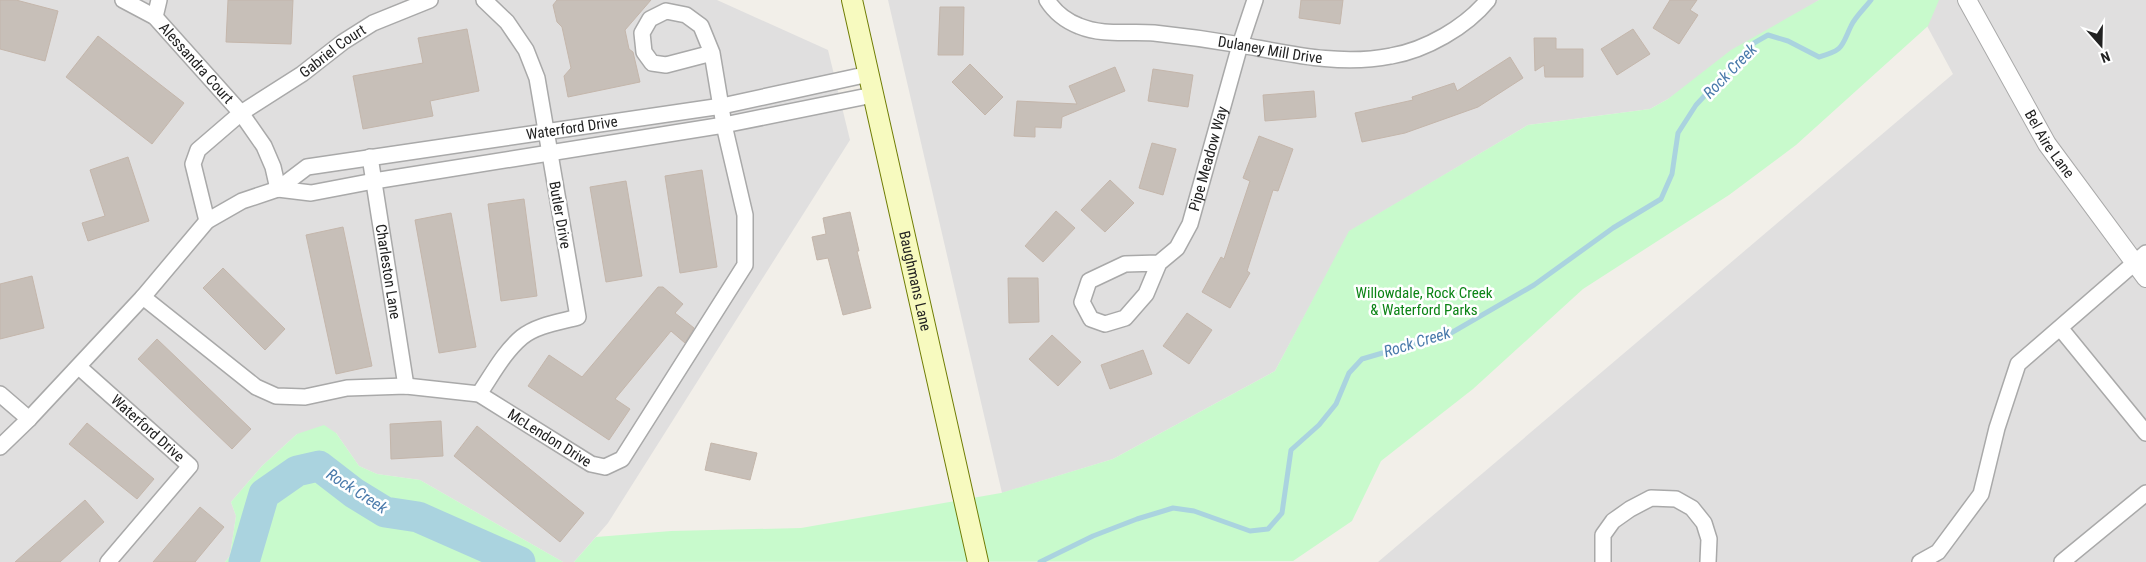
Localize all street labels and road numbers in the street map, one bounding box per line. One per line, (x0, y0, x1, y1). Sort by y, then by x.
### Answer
street label: Alessandra Court (155, 19, 237, 107)
street label: Gabriel Court (296, 21, 369, 82)
street label: Dulaney Mill Drive (1217, 32, 1323, 67)
street label: Pipe Meadow Way (1185, 104, 1231, 213)
street label: Bel Aire Lane (2021, 107, 2078, 182)
street label: Waterford Drive (525, 112, 619, 144)
street label: Butler Drive (545, 180, 575, 250)
street label: Charleston Lane (372, 223, 404, 320)
street label: Baughmans Lane (895, 229, 935, 333)
street label: Waterford Drive (107, 391, 188, 466)
street label: McLendon Drive (504, 405, 595, 471)

